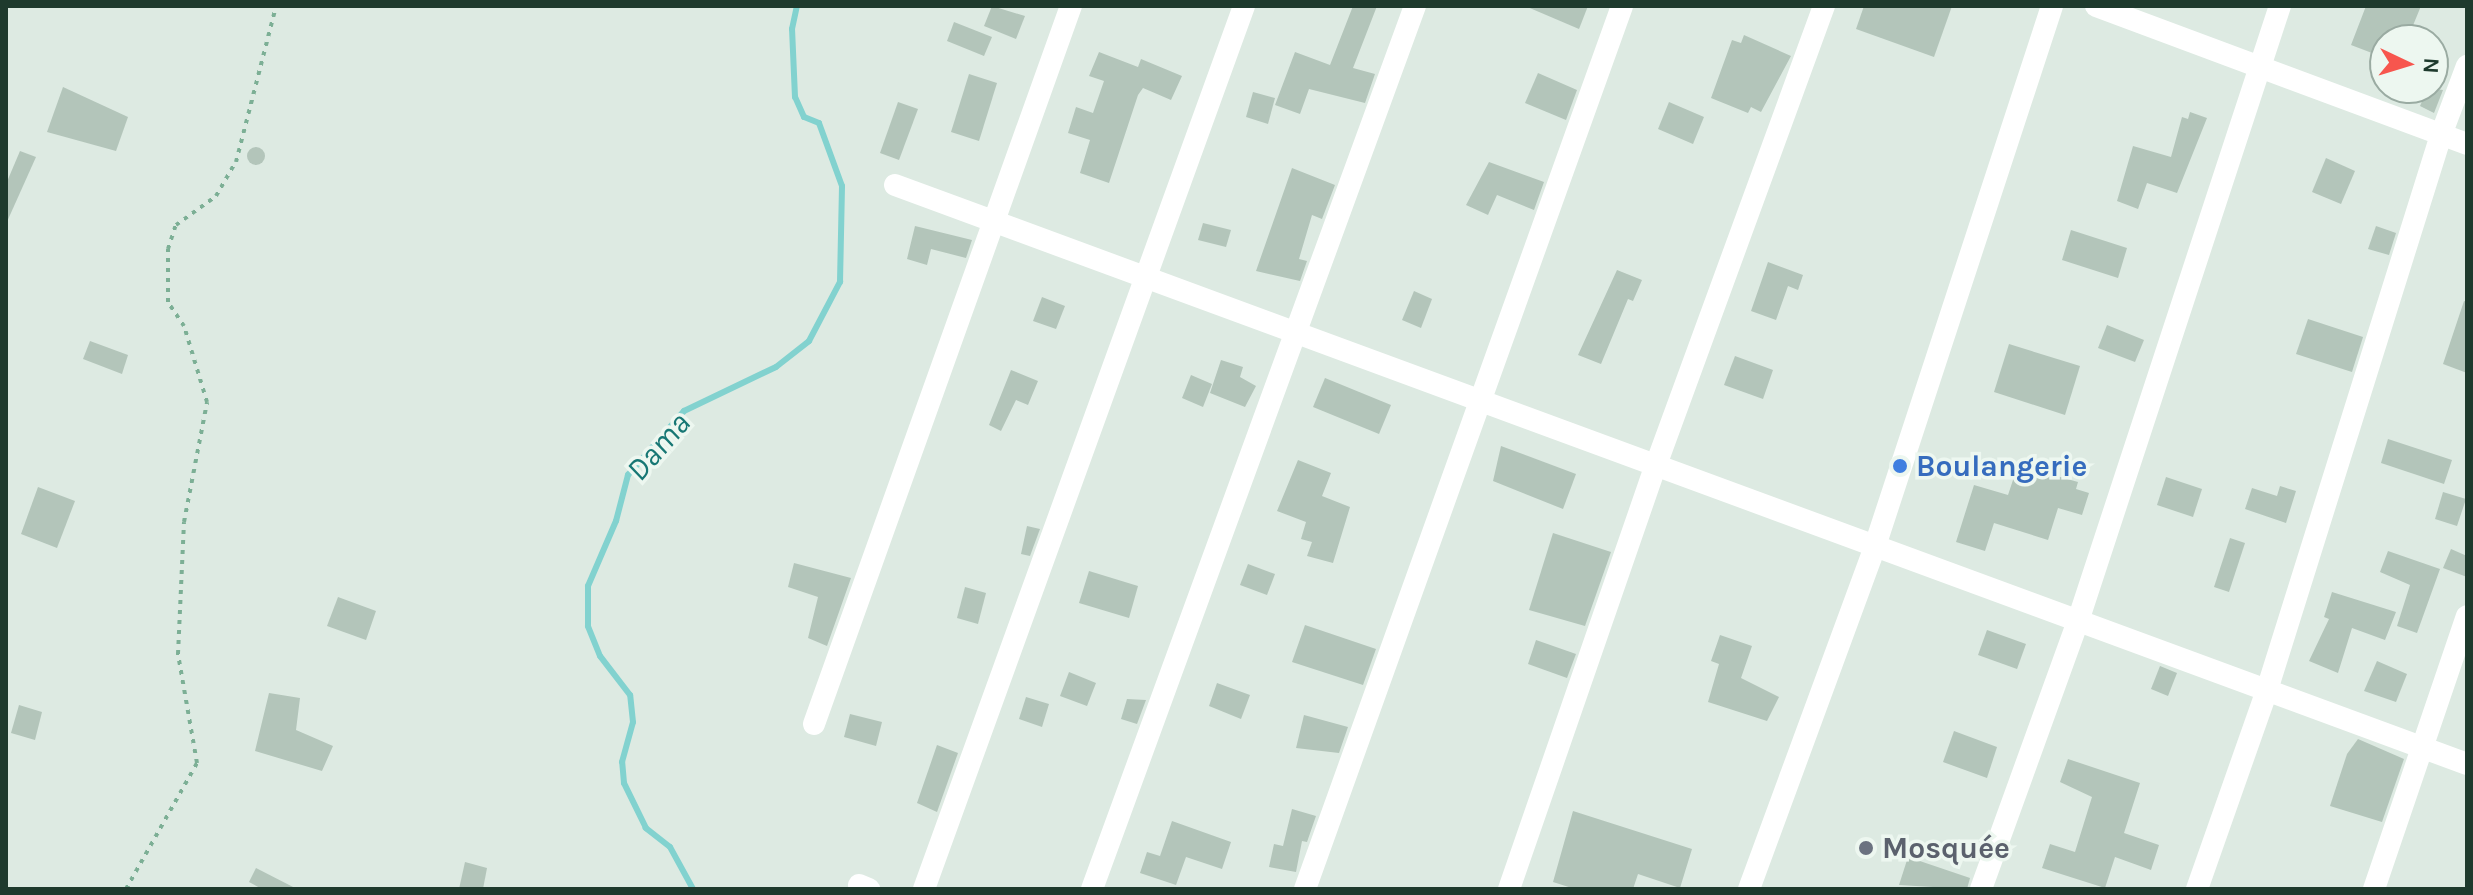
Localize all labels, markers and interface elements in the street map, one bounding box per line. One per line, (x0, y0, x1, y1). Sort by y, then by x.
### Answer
north arrow (2369, 24, 2449, 104)
text: N (2417, 57, 2444, 74)
water label: Dama (619, 405, 699, 489)
place label: Boulangerie (1916, 448, 2087, 484)
marker: Boulangerie (1891, 457, 1909, 475)
place label: Mosquée (1882, 830, 2010, 866)
marker: Mosquée (1857, 839, 1875, 857)

